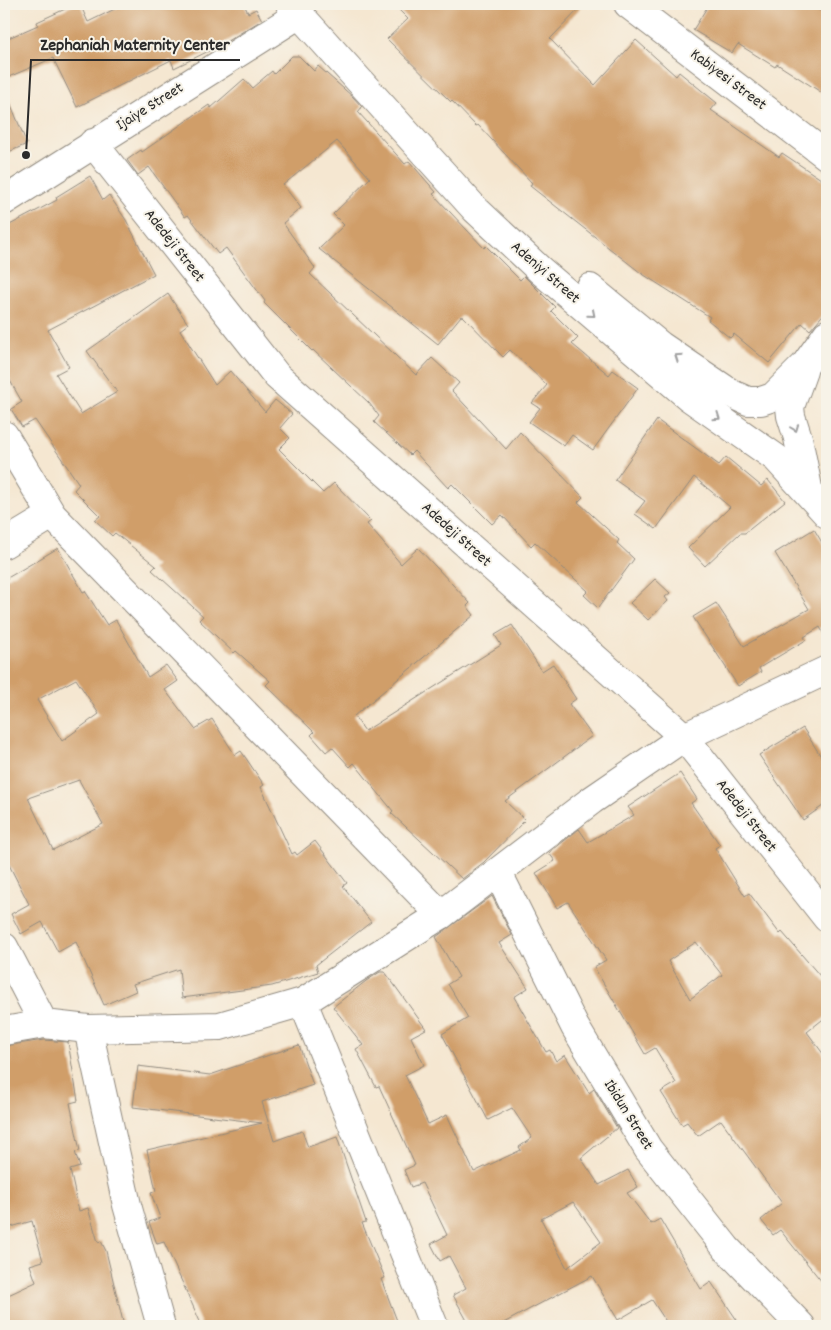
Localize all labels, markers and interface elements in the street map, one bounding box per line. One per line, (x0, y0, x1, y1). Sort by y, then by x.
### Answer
callout: Zephaniah Maternity Center (31, 27, 240, 60)
text: Zephaniah Maternity Center (40, 34, 230, 59)
street label: Kabiyesi Street (685, 44, 771, 116)
street label: Ijaiye Street (112, 77, 188, 137)
street label: Adedeji Street (138, 204, 210, 288)
street label: Adeniyi Street (505, 236, 585, 310)
one-way arrow (586, 308, 595, 316)
one-way arrow (674, 354, 683, 364)
one-way arrow (711, 411, 721, 420)
one-way arrow (789, 423, 799, 432)
street label: Adedeji Street (416, 497, 496, 573)
street label: Adedeji Street (710, 774, 782, 858)
street label: Ibidun Street (597, 1075, 659, 1155)

